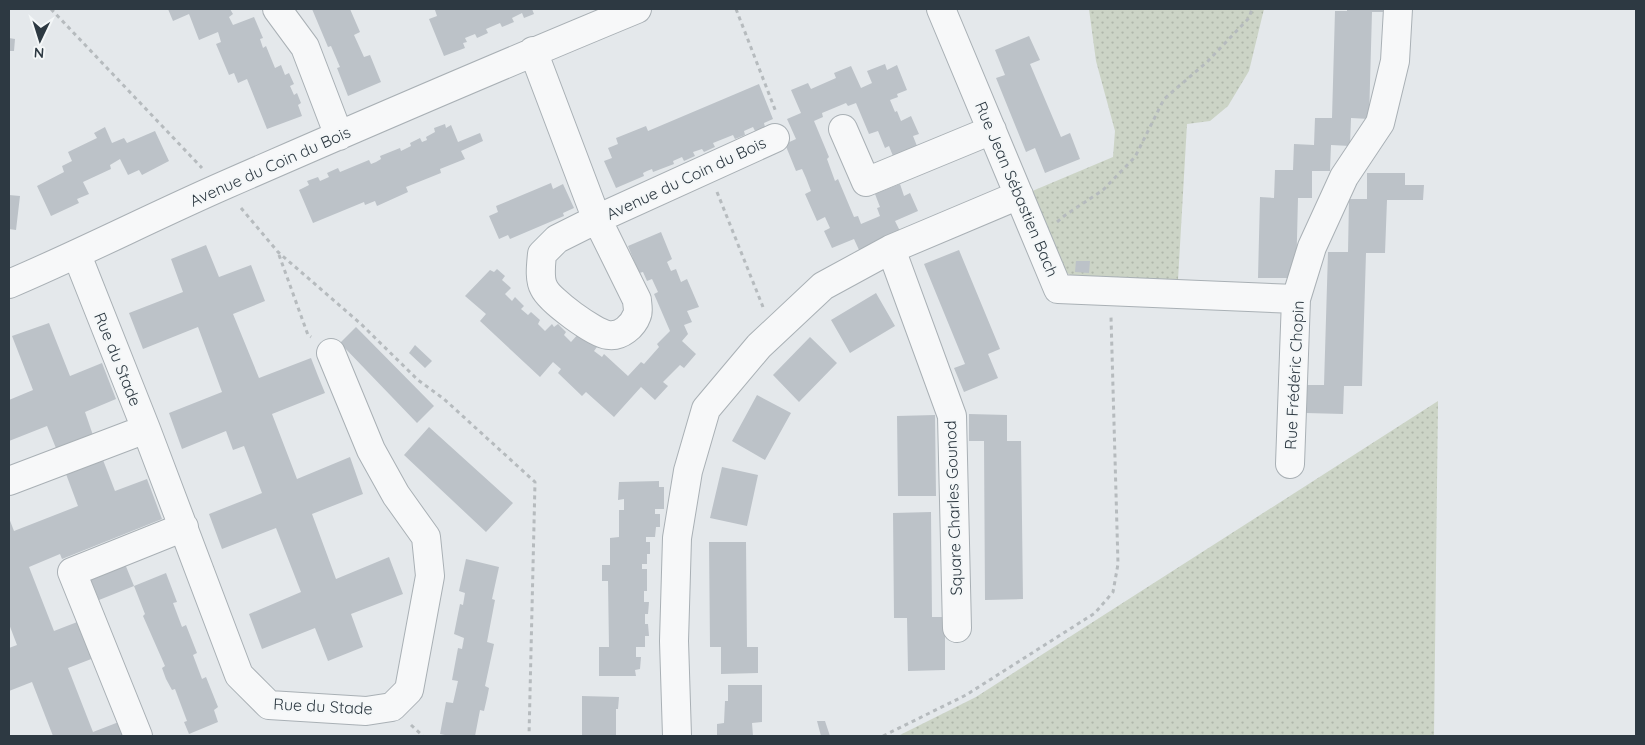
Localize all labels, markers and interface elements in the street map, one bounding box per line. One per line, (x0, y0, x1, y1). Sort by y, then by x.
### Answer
north arrow (15, 15, 65, 65)
text: N (33, 44, 45, 62)
street label: Rue Jean Sébastien Bach (971, 98, 1063, 280)
street label: Avenue du Coin du Bois (186, 121, 354, 211)
street label: Avenue du Coin du Bois (603, 132, 769, 224)
street label: Rue Frédéric Chopin (1280, 300, 1308, 450)
street label: Rue du Stade (90, 309, 146, 409)
street label: Square Charles Gounod (940, 420, 966, 596)
street label: Rue du Stade (273, 693, 373, 719)

